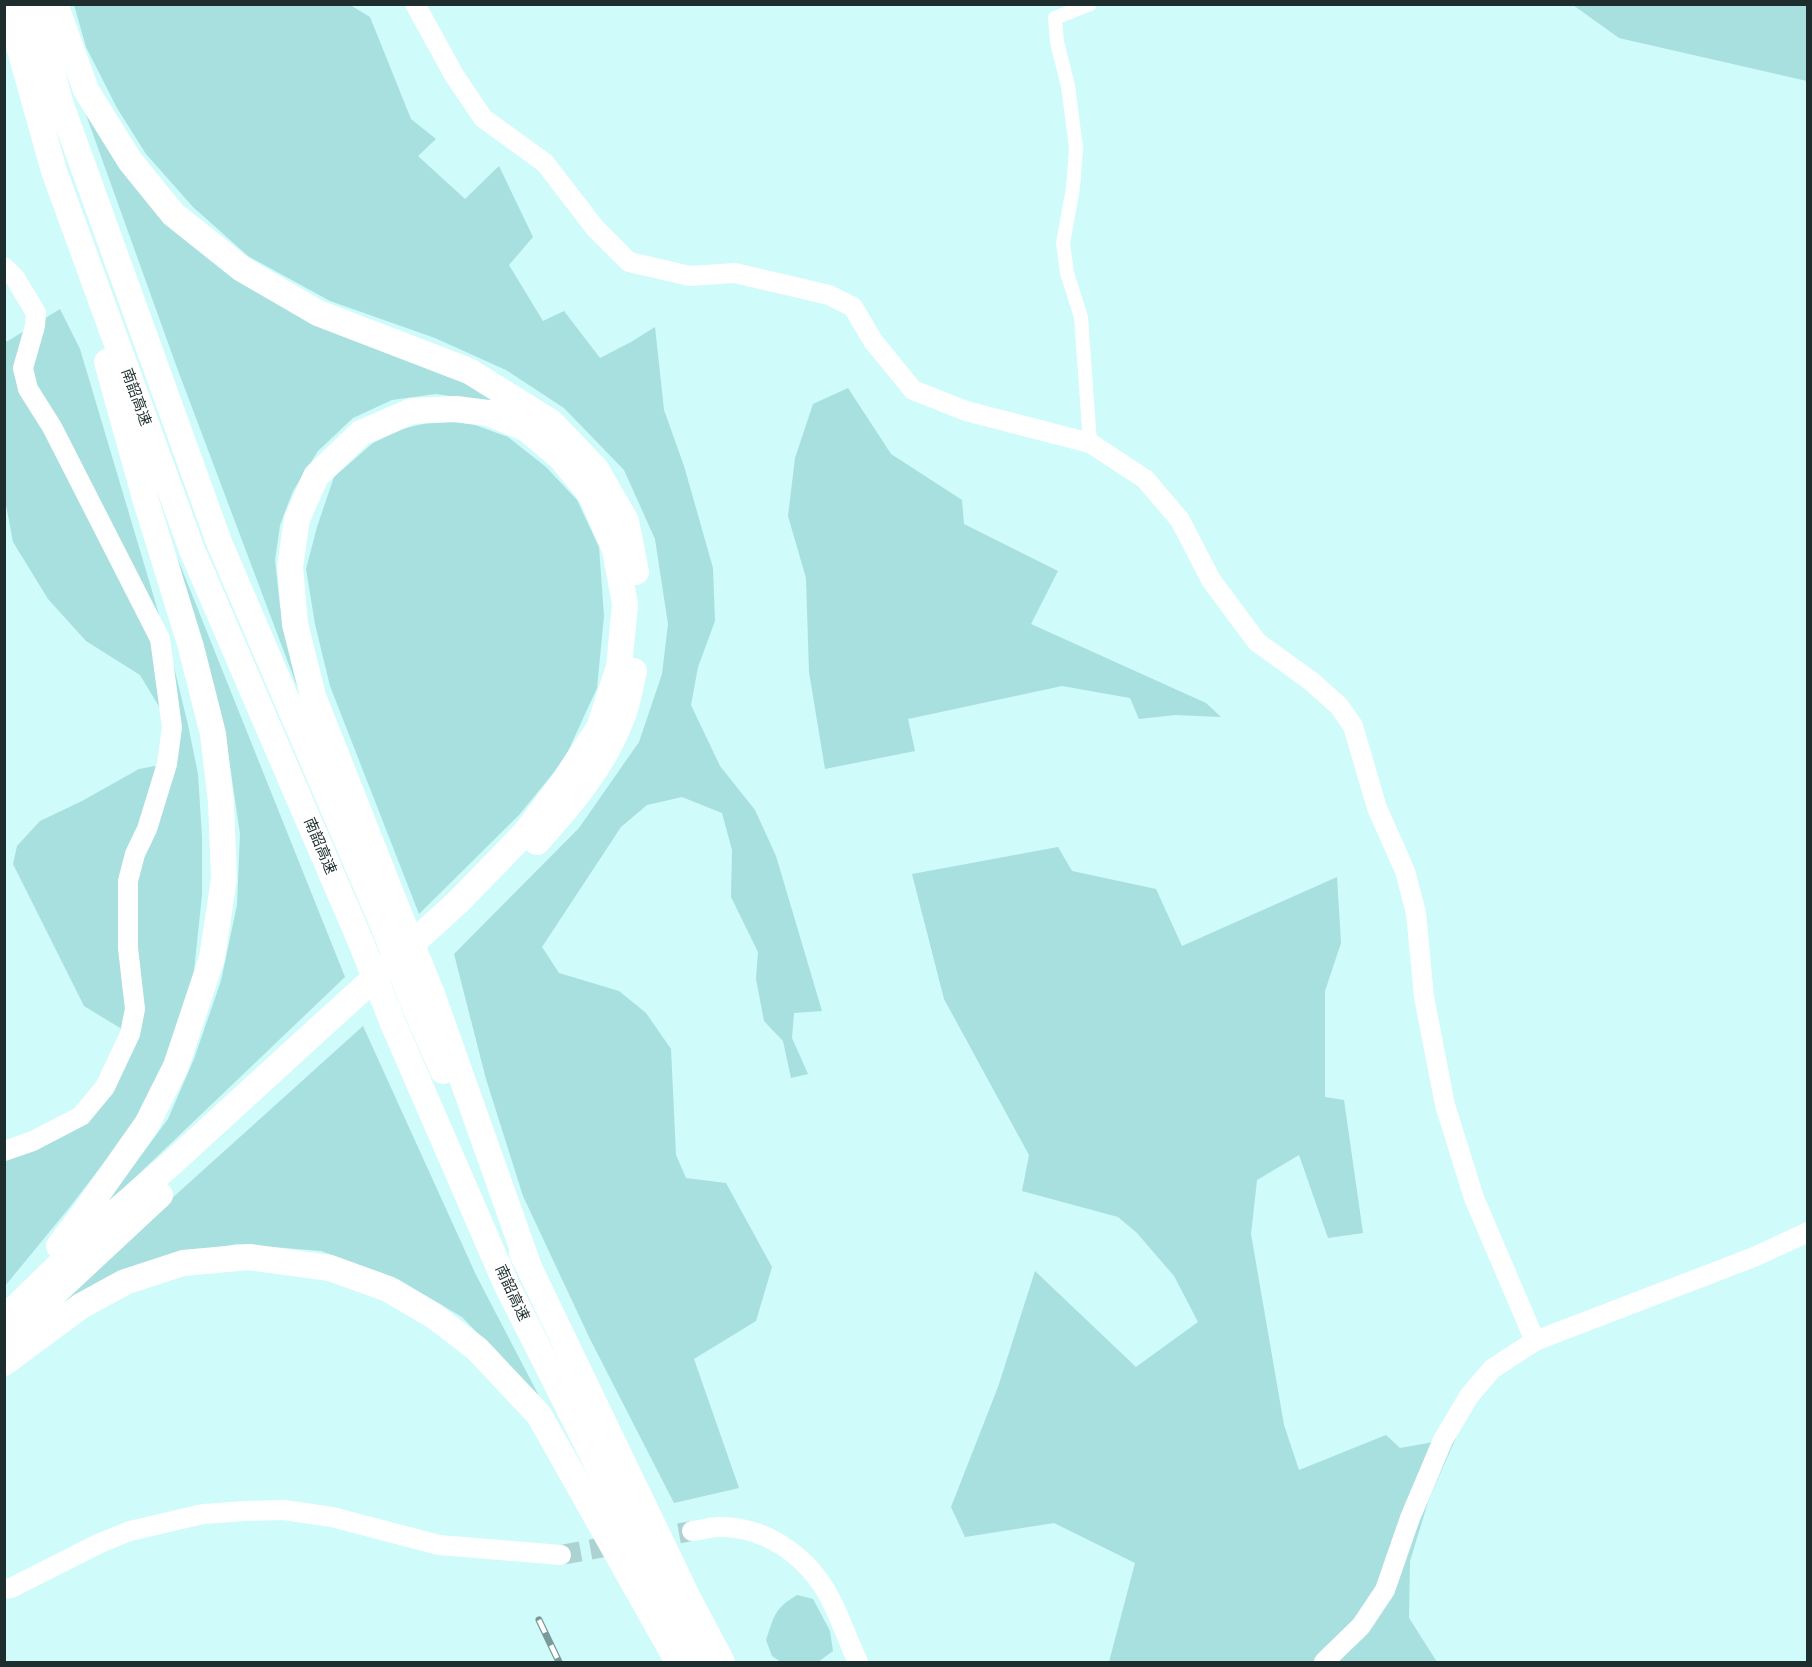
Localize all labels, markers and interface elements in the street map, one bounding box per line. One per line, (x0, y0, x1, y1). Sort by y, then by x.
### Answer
street label: 南韶高速 (117, 366, 155, 428)
street label: 南韶高速 (300, 815, 340, 877)
street label: 南韶高速 (491, 1262, 533, 1324)

